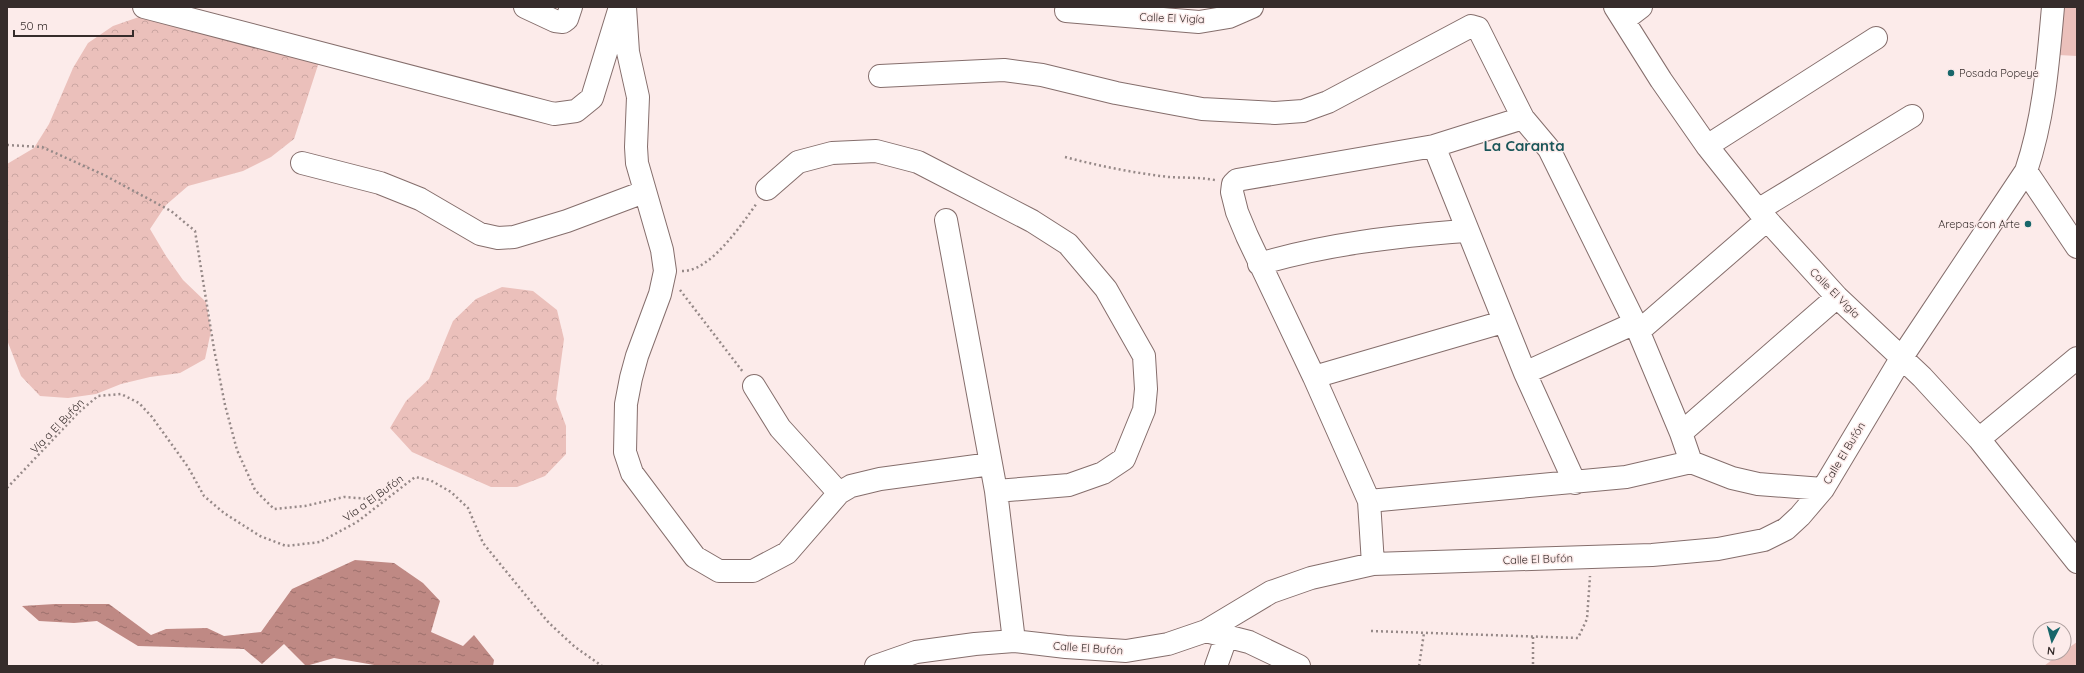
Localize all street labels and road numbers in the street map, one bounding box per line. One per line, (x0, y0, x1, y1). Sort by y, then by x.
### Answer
street label: Calle El Vigía (1139, 10, 1205, 26)
street label: Calle El Vigía (1807, 265, 1863, 321)
street label: Vía a El Bufón (27, 396, 87, 456)
street label: Calle El Bufón (1820, 419, 1868, 487)
street label: Vía a El Bufón (340, 471, 406, 525)
street label: Calle El Bufón (1503, 551, 1573, 567)
street label: Calle El Bufón (1053, 639, 1123, 657)

